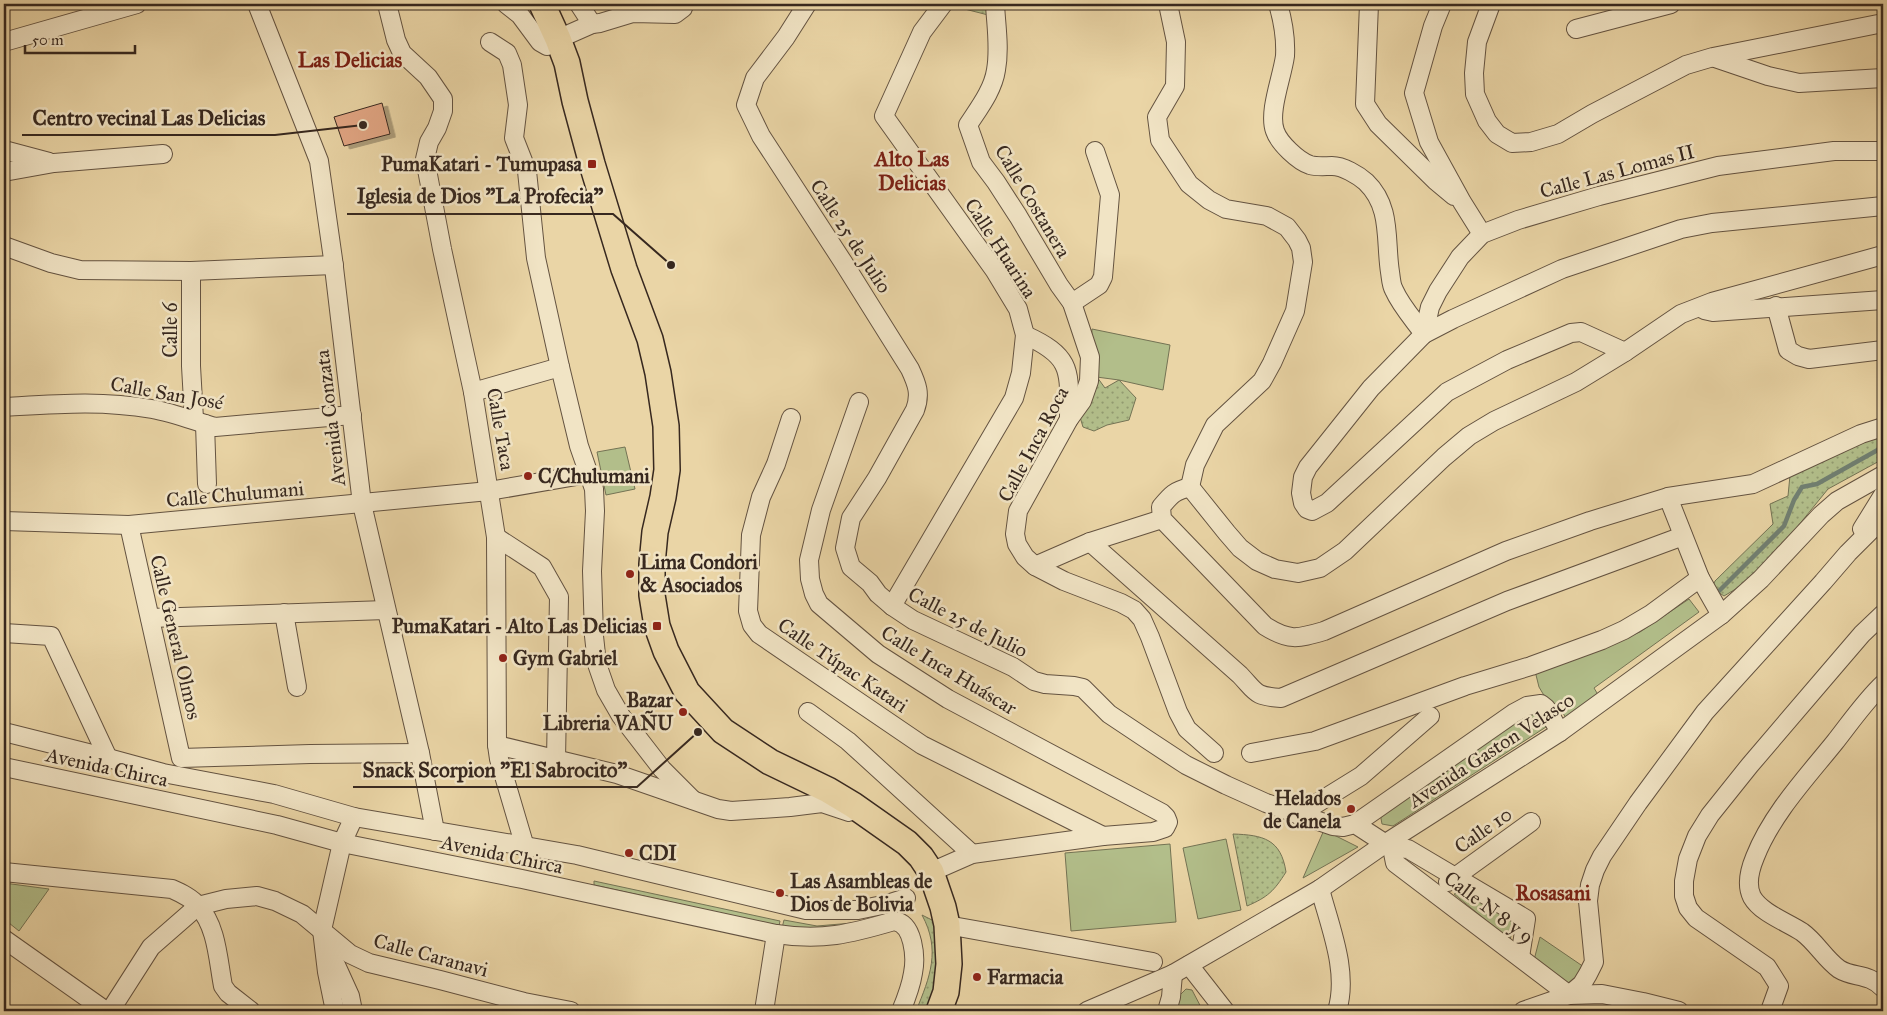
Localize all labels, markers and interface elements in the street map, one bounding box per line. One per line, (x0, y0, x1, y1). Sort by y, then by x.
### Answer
scale bar (25, 22, 135, 54)
text: 50 m (32, 31, 64, 49)
district label: Las Delicias (298, 47, 403, 73)
callout: Centro vecinal Las Delicias (22, 99, 275, 135)
text: Centro vecinal Las Delicias (33, 105, 266, 131)
street label: Calle Las Lomas II (1537, 139, 1697, 203)
street label: Calle Costanera (990, 140, 1076, 262)
district label: Alto Las Delicias (873, 146, 950, 196)
place label: PumaKatari - Tumupasa (381, 152, 583, 177)
marker: PumaKatari - Tumupasa (586, 158, 598, 170)
street label: Calle 25 de Julio (804, 175, 897, 298)
callout: Iglesia de Dios "La Profecia" (347, 178, 613, 214)
text: Iglesia de Dios "La Profecia" (357, 183, 604, 209)
street label: Calle Huarina (960, 194, 1042, 303)
street label: Calle 6 (158, 301, 182, 358)
street label: Avenida Conzata (310, 348, 350, 489)
street label: Calle San José (109, 371, 226, 416)
street label: Calle Inca Roca (993, 382, 1074, 506)
street label: Calle Taca (482, 386, 520, 473)
place label: C/Chulumani (538, 464, 650, 488)
marker: C/Chulumani (522, 470, 534, 482)
street label: Calle Chulumani (165, 476, 305, 512)
place label: Lima Condori & Asociados (640, 550, 758, 597)
street label: Calle General Olmos (145, 552, 207, 722)
marker: Lima Condori & Asociados (624, 568, 636, 580)
street label: Calle 25 de Julio (904, 582, 1032, 663)
street label: Calle Túpac Katari (773, 613, 913, 718)
place label: PumaKatari - Alto Las Delicias (392, 614, 648, 638)
marker: PumaKatari - Alto Las Delicias (651, 620, 663, 632)
street label: Calle Inca Huáscar (877, 620, 1022, 720)
place label: Gym Gabriel (513, 646, 618, 671)
marker: Gym Gabriel (497, 652, 509, 664)
street label: Avenida Gaston Velasco (1403, 687, 1578, 813)
place label: Bazar Libreria VAÑU (543, 688, 674, 735)
marker: Bazar Libreria VAÑU (677, 706, 689, 718)
street label: Avenida Chirca (43, 742, 171, 792)
callout: Snack Scorpion "El Sabrocito" (353, 751, 637, 787)
text: Snack Scorpion "El Sabrocito" (363, 757, 628, 783)
place label: Helados de Canela (1263, 786, 1342, 833)
street label: Calle 10 (1450, 802, 1516, 858)
marker: Helados de Canela (1345, 803, 1357, 815)
street label: Avenida Chirca (438, 829, 566, 879)
place label: CDI (639, 841, 677, 865)
marker: CDI (623, 847, 635, 859)
street label: Calle N 8 y 9 (1439, 865, 1539, 949)
place label: Las Asambleas de Dios de Bolivia (790, 869, 933, 916)
district label: Rosasani (1515, 880, 1591, 906)
marker: Las Asambleas de Dios de Bolivia (774, 887, 786, 899)
street label: Calle Caranavi (371, 928, 491, 982)
place label: Farmacia (987, 965, 1064, 989)
marker: Farmacia (971, 971, 983, 983)

